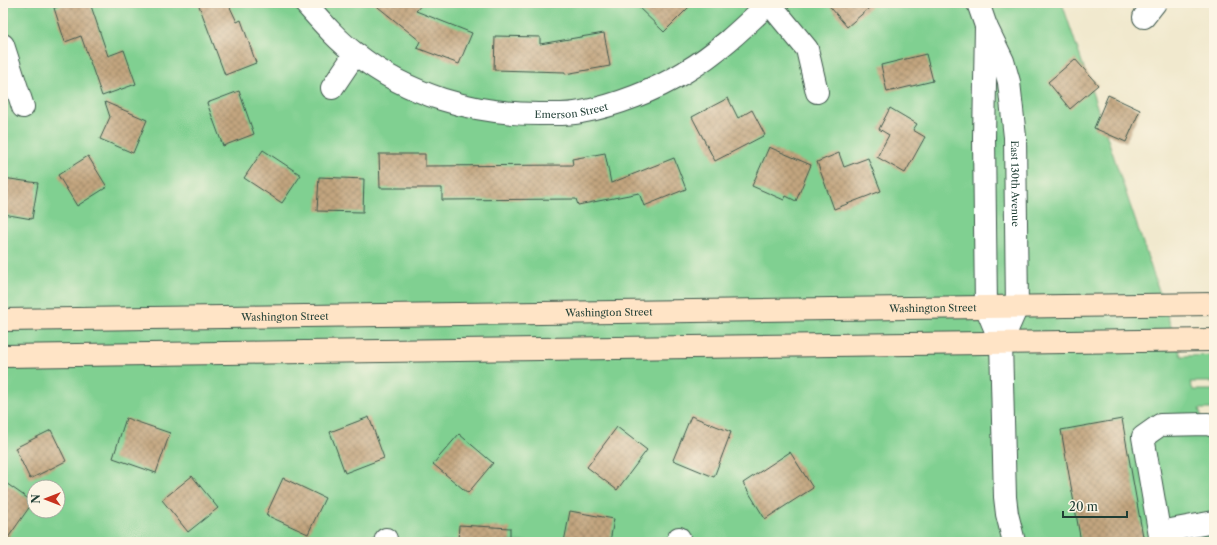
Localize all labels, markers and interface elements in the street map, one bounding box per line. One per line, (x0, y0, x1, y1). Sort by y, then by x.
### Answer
street label: Emerson Street (535, 99, 610, 121)
street label: East 130th Avenue (1009, 140, 1023, 227)
street label: Washington Street (888, 301, 977, 315)
street label: Washington Street (564, 305, 653, 319)
street label: Washington Street (240, 309, 329, 323)
north arrow (26, 479, 66, 519)
scale bar (1063, 493, 1127, 519)
text: N (29, 494, 43, 504)
text: 20 m (1069, 499, 1098, 514)

